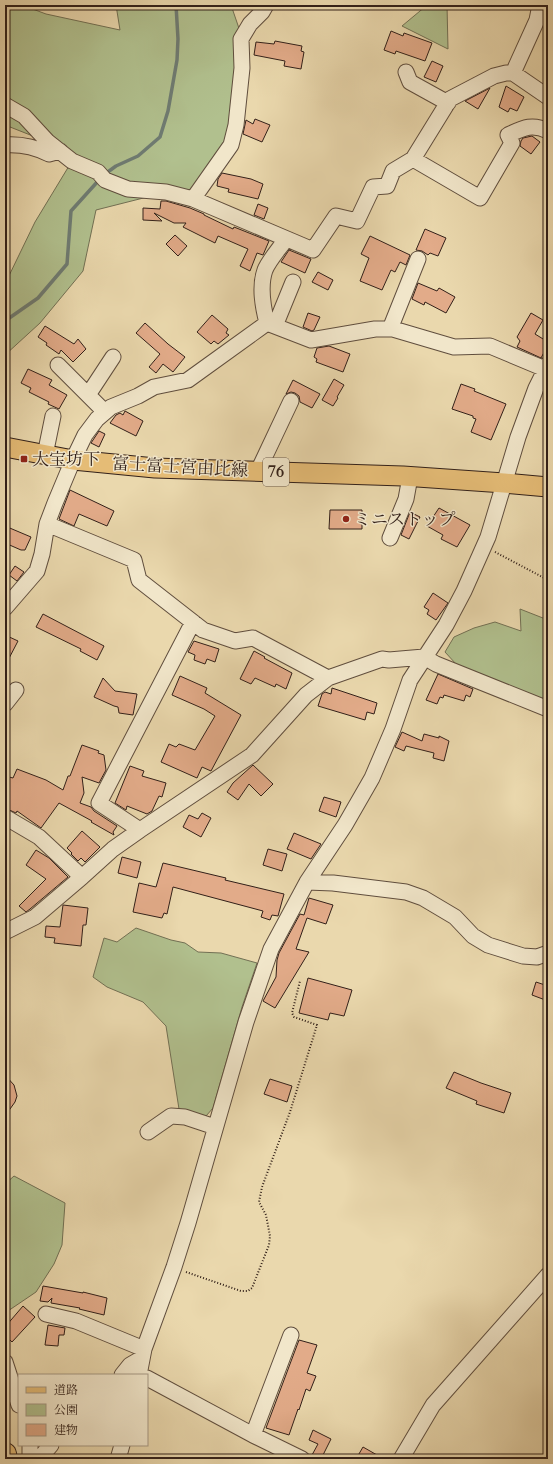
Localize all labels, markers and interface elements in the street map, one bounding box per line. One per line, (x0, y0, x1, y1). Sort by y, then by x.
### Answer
place label: 大宝坊下 (32, 448, 100, 471)
street label: 富士富士宮由比線 (111, 452, 249, 482)
marker: 大宝坊下 (19, 454, 29, 464)
road number: 76 (263, 458, 289, 486)
place label: ミニストップ (354, 508, 456, 531)
marker: ミニストップ (341, 514, 351, 524)
legend (18, 1374, 148, 1446)
text: 道路 (54, 1382, 78, 1398)
text: 公園 (54, 1402, 78, 1418)
text: 建物 (54, 1422, 78, 1438)

